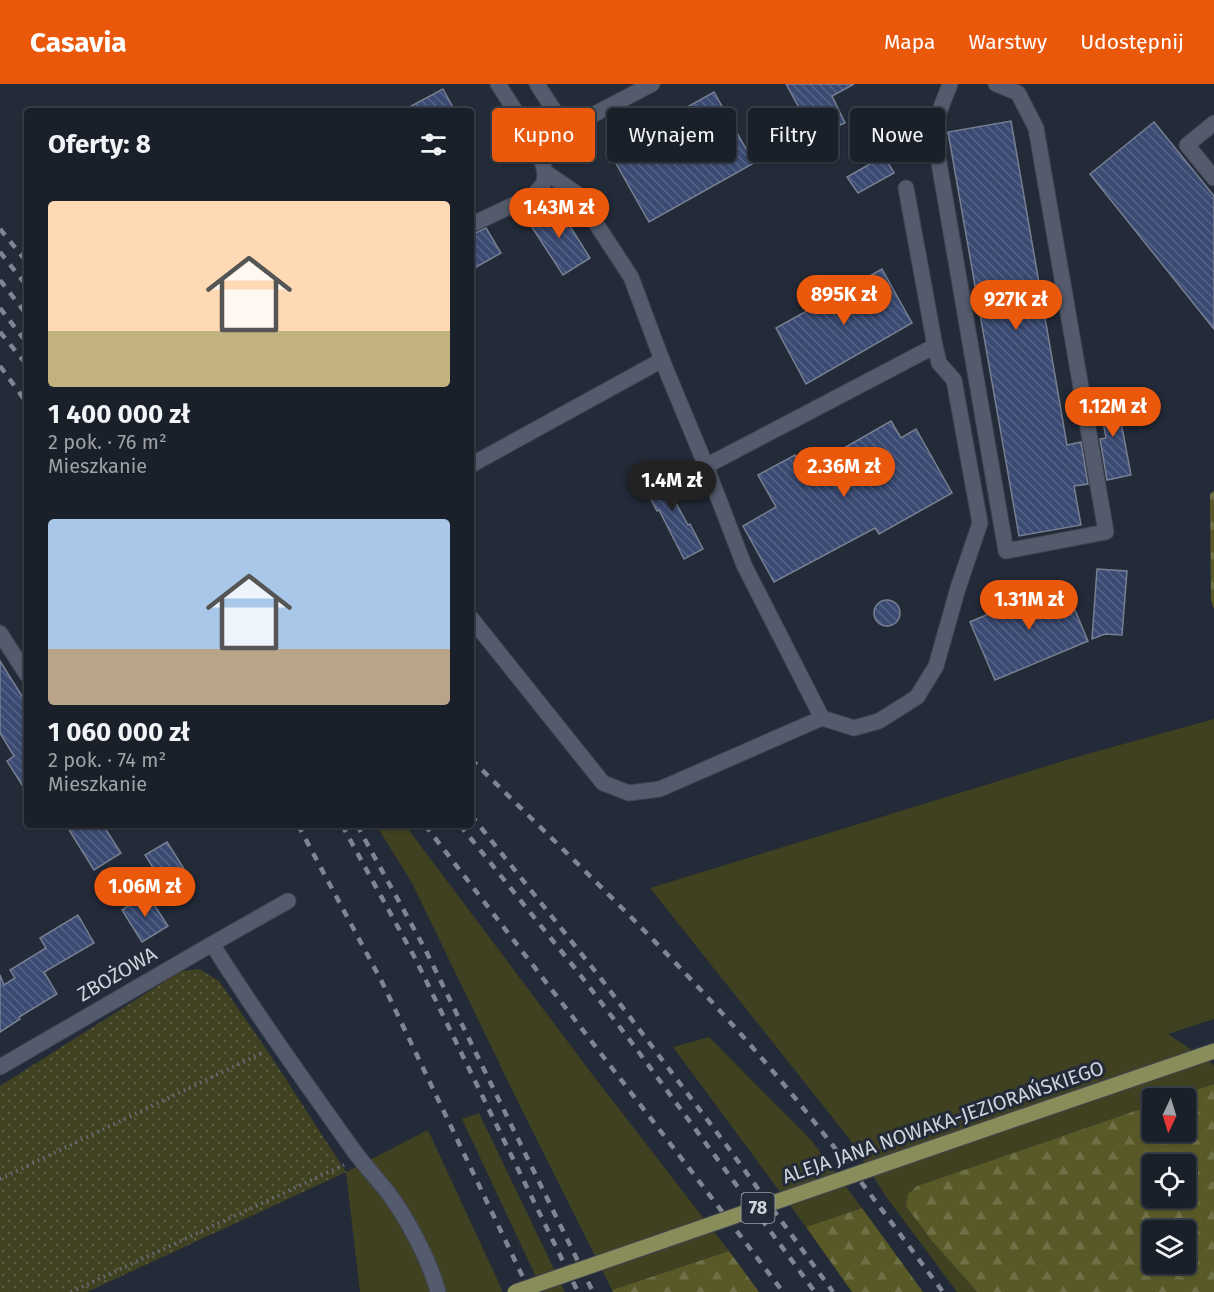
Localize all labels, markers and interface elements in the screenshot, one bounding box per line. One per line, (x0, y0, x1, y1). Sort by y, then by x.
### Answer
text: Casavia (30, 26, 127, 59)
text: Mapa (884, 29, 935, 55)
text: Warstwy (968, 29, 1047, 55)
text: Udostępnij (1080, 29, 1184, 55)
chip: Kupno (492, 108, 595, 162)
chip: Wynajem (607, 108, 736, 162)
chip: Filtry (748, 108, 838, 162)
chip: Nowe (850, 108, 945, 162)
icon: filters (417, 128, 450, 161)
text: Oferty: 8 (48, 129, 151, 160)
pin: 1.43M zł (497, 188, 621, 239)
text: 1.43M zł (523, 195, 595, 219)
icon: home (195, 240, 303, 348)
pin: 895K zł (789, 275, 899, 326)
pin: 927K zł (961, 280, 1071, 331)
text: 895K zł (811, 282, 877, 306)
text: 927K zł (984, 287, 1048, 311)
pin: 1.12M zł (1051, 387, 1175, 438)
text: 1.12M zł (1079, 394, 1147, 418)
text: 1 400 000 zł (48, 399, 190, 430)
text: 2 pok. · 76 m² (48, 430, 167, 454)
pin: 2.36M zł (782, 447, 906, 498)
text: Mieszkanie (48, 454, 147, 478)
text: 2.36M zł (807, 454, 881, 478)
pin: 1.4M zł (617, 461, 727, 512)
text: 1.4M zł (641, 468, 703, 492)
icon: home (195, 558, 303, 666)
pin: 1.31M zł (967, 580, 1091, 631)
text: 1.31M zł (994, 587, 1064, 611)
text: 1 060 000 zł (48, 717, 190, 748)
text: 2 pok. · 74 m² (48, 748, 166, 772)
text: Mieszkanie (48, 772, 147, 796)
pin: 1.06M zł (83, 867, 207, 918)
text: 1.06M zł (108, 874, 182, 898)
street label: ZBOŻOWA (73, 941, 161, 1006)
street label: ALEJA JANA NOWAKA-JEZIORAŃSKIEGO (779, 1056, 1107, 1188)
north arrow (1142, 1088, 1196, 1142)
map controls (1142, 1088, 1196, 1274)
button: locate (1142, 1154, 1196, 1208)
road number: 78 (742, 1193, 774, 1223)
button: layers (1142, 1220, 1196, 1274)

